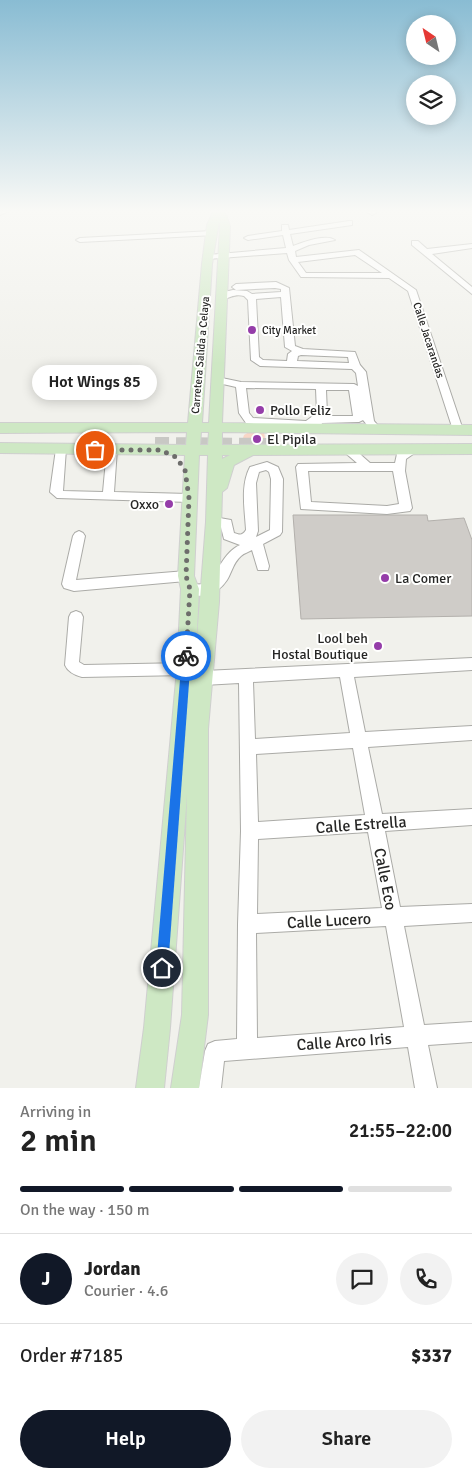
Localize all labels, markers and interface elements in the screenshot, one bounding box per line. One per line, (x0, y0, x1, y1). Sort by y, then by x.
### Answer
north arrow (406, 15, 456, 65)
map controls (406, 15, 456, 125)
button: layers (406, 75, 456, 125)
street label: Carretera Salida a Celaya (189, 295, 212, 414)
street label: Calle Jacarandas (410, 301, 447, 380)
marker: City Market (246, 324, 258, 336)
place label: City Market (262, 324, 316, 337)
callout: Hot Wings 85 (32, 365, 158, 400)
text: Hot Wings 85 (48, 372, 141, 392)
place label: Pollo Feliz (270, 402, 331, 419)
marker: Pollo Feliz (254, 404, 266, 416)
pin (74, 429, 116, 471)
place label: El Pipila (267, 431, 316, 448)
marker: El Pipila (251, 433, 263, 445)
icon: bag (81, 436, 109, 464)
place label: Oxxo (130, 496, 159, 513)
marker: Oxxo (163, 498, 175, 510)
place label: La Comer (395, 570, 452, 587)
marker: La Comer (379, 572, 391, 584)
place label: Lool beh Hostal Boutique (272, 630, 368, 663)
courier (161, 631, 211, 681)
marker: Lool beh Hostal Boutique (372, 640, 384, 652)
icon: bike (172, 642, 200, 670)
street label: Calle Estrella (315, 812, 407, 838)
street label: Calle Eco (369, 846, 401, 912)
street label: Calle Lucero (286, 909, 372, 933)
pin (141, 947, 183, 989)
icon: home (148, 954, 176, 982)
street label: Calle Arco Iris (296, 1029, 392, 1055)
text: Arriving in (20, 1102, 91, 1122)
text: 21:55–22:00 (349, 1119, 452, 1143)
text: 2 min (20, 1121, 97, 1160)
text: On the way · 150 m (20, 1200, 150, 1220)
button: chat (336, 1253, 388, 1305)
button: phone (400, 1253, 452, 1305)
text: Jordan (84, 1257, 141, 1281)
text: J (42, 1267, 50, 1291)
text: Courier · 4.6 (84, 1281, 168, 1301)
text: Order #7185 (20, 1344, 123, 1368)
text: $337 (411, 1344, 452, 1368)
button: Help (20, 1410, 231, 1468)
button: Share (241, 1410, 452, 1468)

